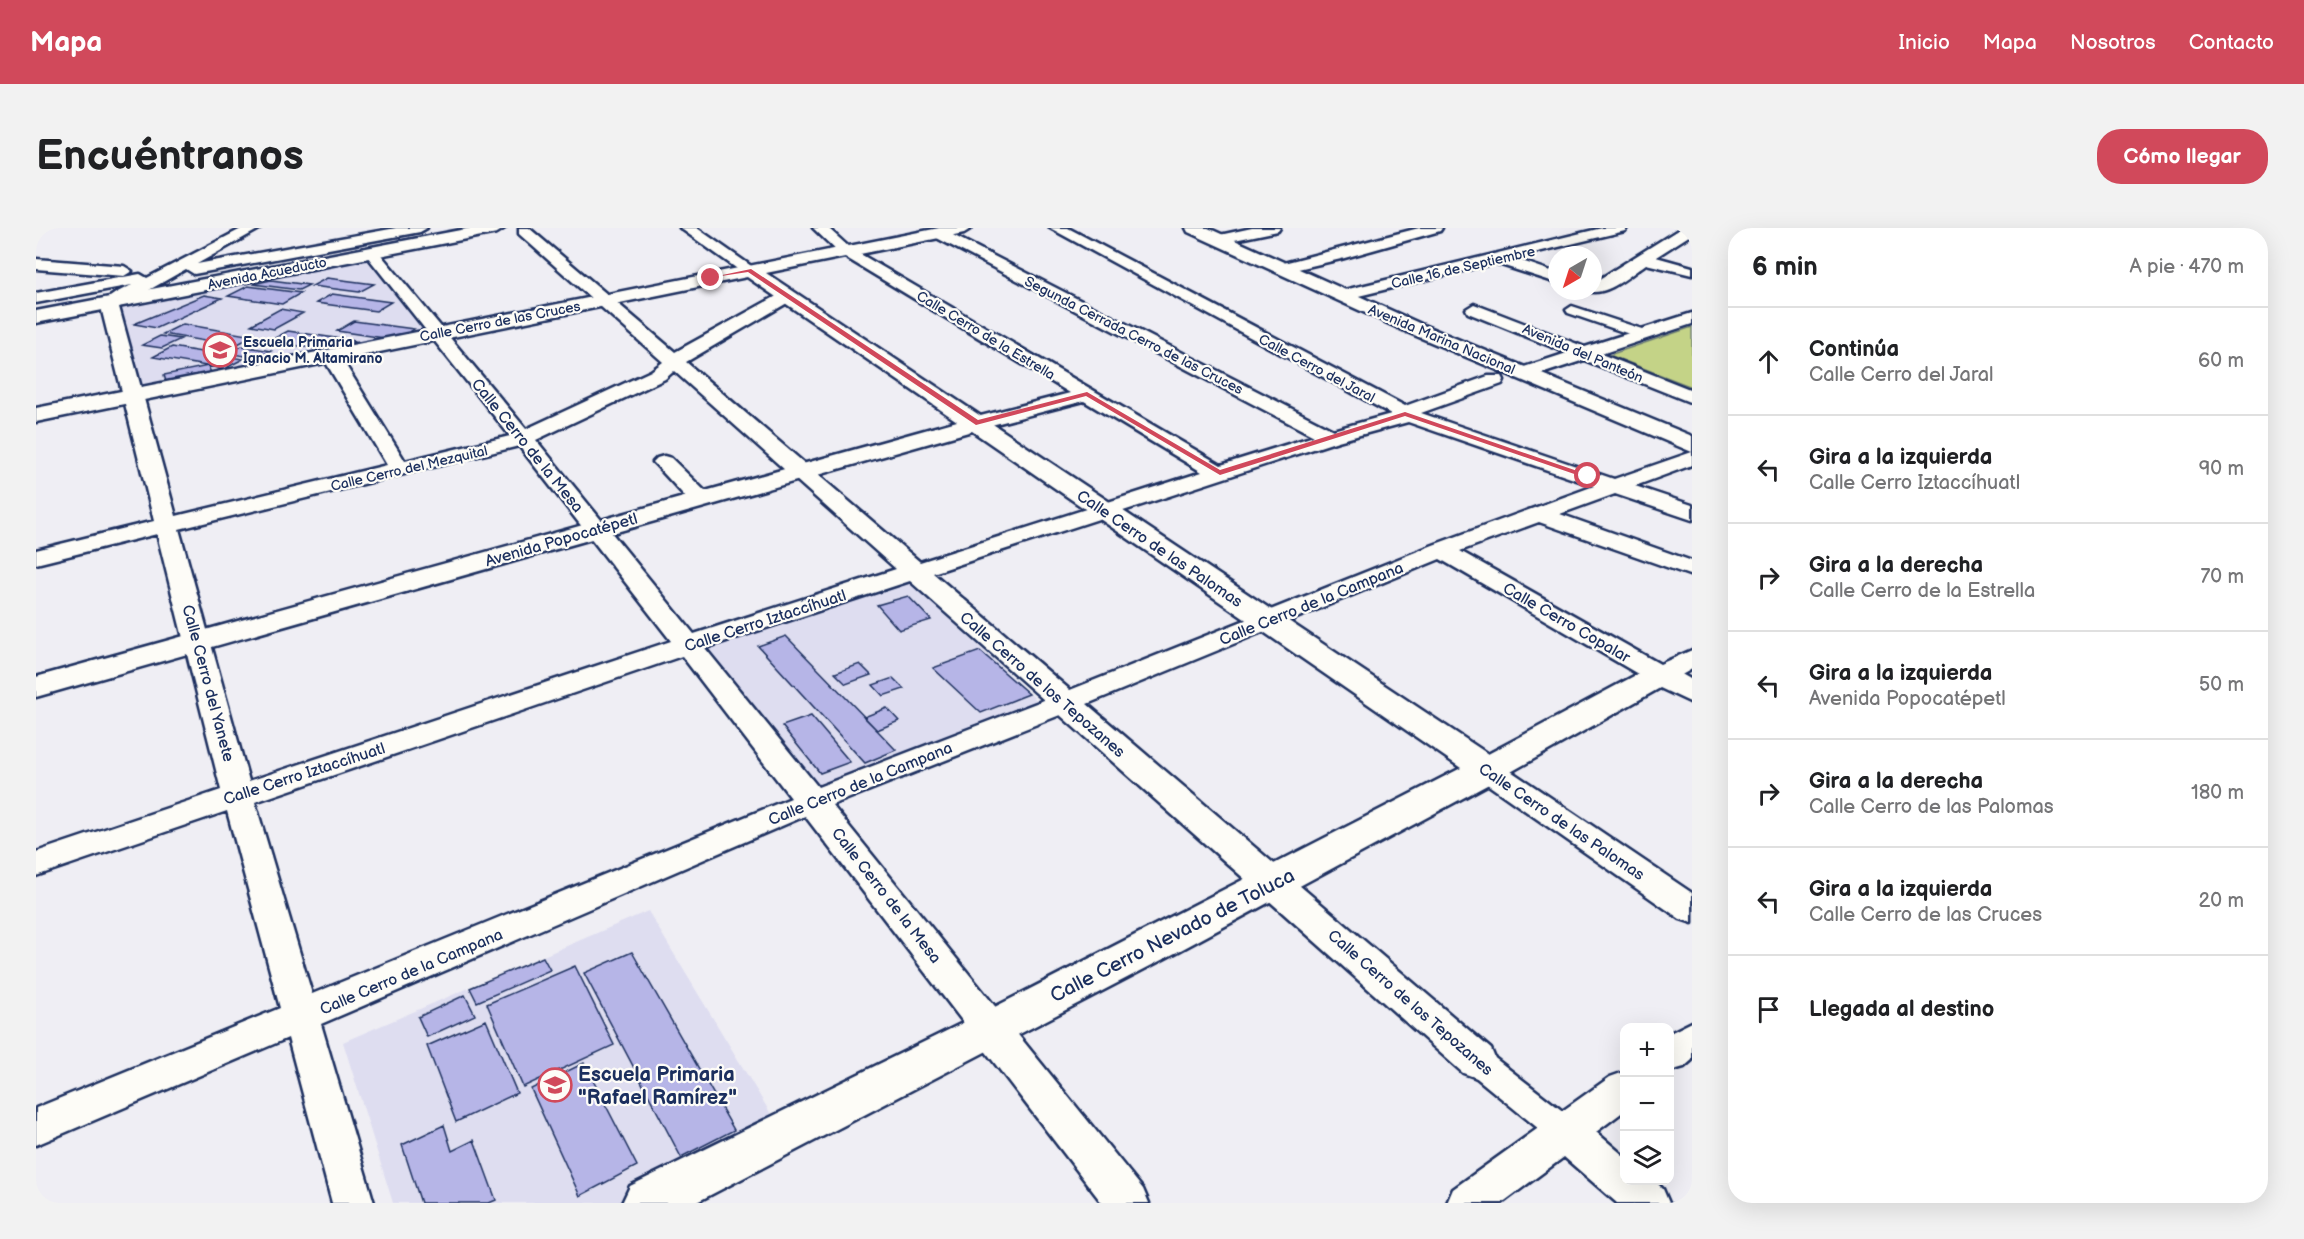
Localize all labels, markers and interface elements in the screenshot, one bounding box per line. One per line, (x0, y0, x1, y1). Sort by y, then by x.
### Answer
text: Mapa (30, 26, 102, 59)
text: Inicio (1899, 30, 1950, 55)
text: Mapa (1983, 30, 2037, 55)
text: Nosotros (2070, 30, 2156, 55)
text: Contacto (2189, 30, 2274, 55)
button: Cómo llegar (2097, 129, 2268, 184)
text: Encuéntranos (36, 131, 304, 182)
street label: Calle 16 de Septiembre (1390, 243, 1537, 292)
north arrow (1548, 246, 1602, 300)
text: 6 min (1752, 252, 1818, 283)
street label: Avenida Acueducto (206, 254, 328, 293)
text: A pie · 470 m (2129, 255, 2244, 279)
route end (697, 264, 723, 290)
street label: Segunda Cerrada Cerro de las Cruces (1022, 273, 1246, 398)
street label: Calle Cerro de la Estrella (913, 287, 1058, 384)
street label: Calle Cerro de las Cruces (418, 298, 582, 345)
street label: Avenida Marina Nacional (1366, 301, 1518, 378)
street label: Avenida del Panteón (1520, 320, 1646, 387)
street label: Calle Cerro del Jaral (1256, 331, 1378, 406)
school or university icon: Escuela Primaria Ignacio M. Altamirano (202, 332, 238, 368)
place label: Escuela Primaria Ignacio M. Altamirano (243, 334, 382, 367)
text: Continúa (1809, 336, 1899, 363)
icon: ahead (1752, 345, 1785, 378)
text: 60 m (2198, 349, 2244, 373)
text: Calle Cerro del Jaral (1809, 363, 1994, 387)
street label: Calle Cerro de la Mesa (467, 375, 587, 517)
street label: Calle Cerro del Mezquital (329, 442, 489, 495)
text: Gira a la izquierda (1809, 444, 1993, 471)
icon: left (1752, 453, 1785, 486)
text: 90 m (2199, 457, 2244, 481)
route start (1574, 462, 1600, 488)
text: Calle Cerro Iztaccíhuatl (1809, 471, 2020, 495)
street label: Calle Cerro de las Palomas (1073, 487, 1246, 612)
street label: Avenida Popocatépetl (483, 510, 640, 571)
text: Gira a la derecha (1809, 552, 1983, 579)
street label: Calle Cerro de la Campana (1217, 559, 1406, 650)
icon: right (1752, 561, 1785, 594)
text: 70 m (2200, 565, 2244, 589)
street label: Calle Cerro Copalar (1499, 579, 1633, 668)
text: Calle Cerro de la Estrella (1809, 579, 2035, 603)
street label: Calle Cerro Iztaccíhuatl (682, 586, 849, 657)
street label: Calle Cerro del Yanete (177, 603, 238, 764)
street label: Calle Cerro de los Tepozanes (956, 608, 1129, 762)
text: Gira a la izquierda (1809, 660, 1993, 687)
icon: left (1752, 669, 1785, 702)
text: 50 m (2199, 673, 2244, 697)
text: Avenida Popocatépetl (1809, 687, 2006, 711)
street label: Calle Cerro Iztaccíhuatl (221, 739, 388, 810)
street label: Calle Cerro de la Campana (766, 739, 955, 830)
street label: Calle Cerro de las Palomas (1475, 760, 1648, 885)
text: Gira a la derecha (1809, 768, 1983, 795)
icon: right (1752, 777, 1785, 810)
text: 180 m (2191, 781, 2244, 805)
text: Calle Cerro de las Palomas (1809, 795, 2054, 819)
street label: Calle Cerro de la Mesa (827, 824, 945, 968)
street label: Calle Cerro Nevado de Toluca (1046, 864, 1299, 1008)
text: Gira a la izquierda (1809, 876, 1993, 903)
icon: left (1752, 885, 1785, 918)
text: 20 m (2199, 889, 2244, 913)
text: Calle Cerro de las Cruces (1809, 903, 2042, 927)
street label: Calle Cerro de la Campana (317, 925, 506, 1020)
street label: Calle Cerro de los Tepozanes (1324, 926, 1497, 1080)
icon: arrive (1752, 993, 1785, 1026)
text: Llegada al destino (1809, 996, 1994, 1023)
map controls (1620, 1023, 1674, 1185)
button: + (1620, 1023, 1674, 1077)
place label: Escuela Primaria "Rafael Ramírez" (578, 1063, 737, 1110)
school or university icon: Escuela Primaria "Rafael Ramírez" (537, 1067, 573, 1103)
button: − (1620, 1077, 1674, 1131)
button: layers (1620, 1131, 1674, 1185)

